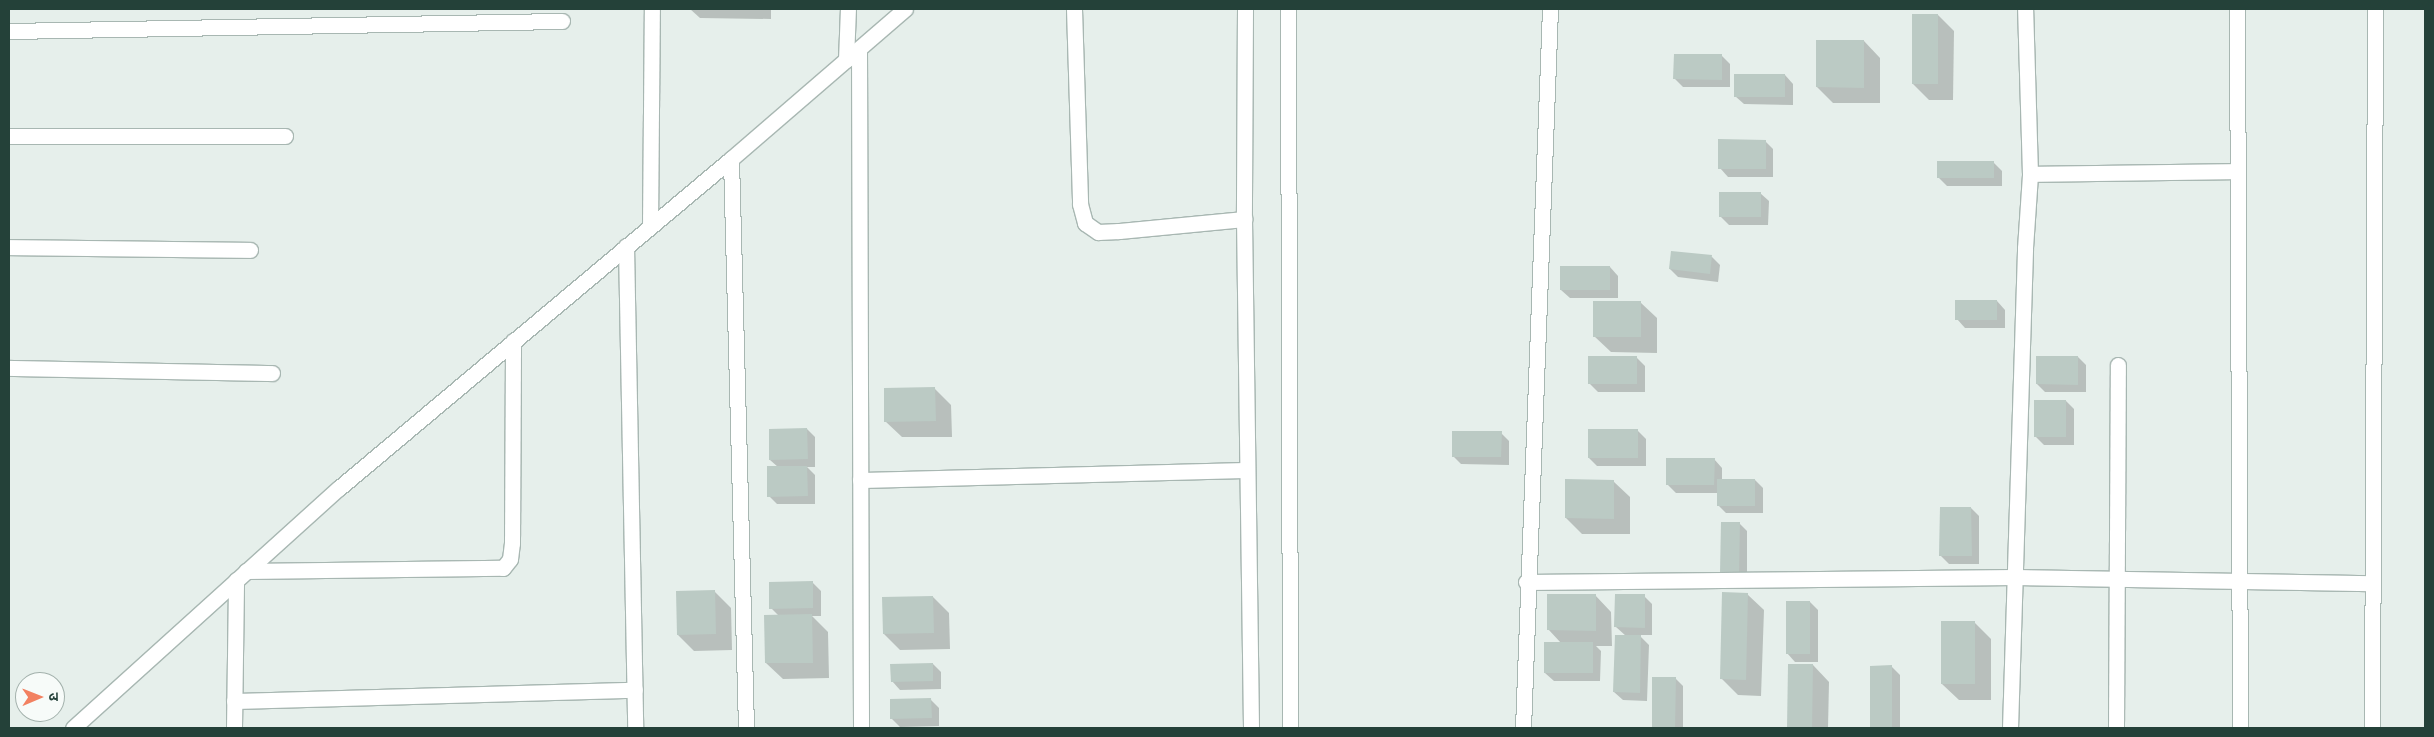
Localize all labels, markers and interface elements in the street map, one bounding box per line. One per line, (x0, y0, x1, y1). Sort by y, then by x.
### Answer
north arrow (15, 672, 65, 722)
text: उ (45, 692, 63, 701)

